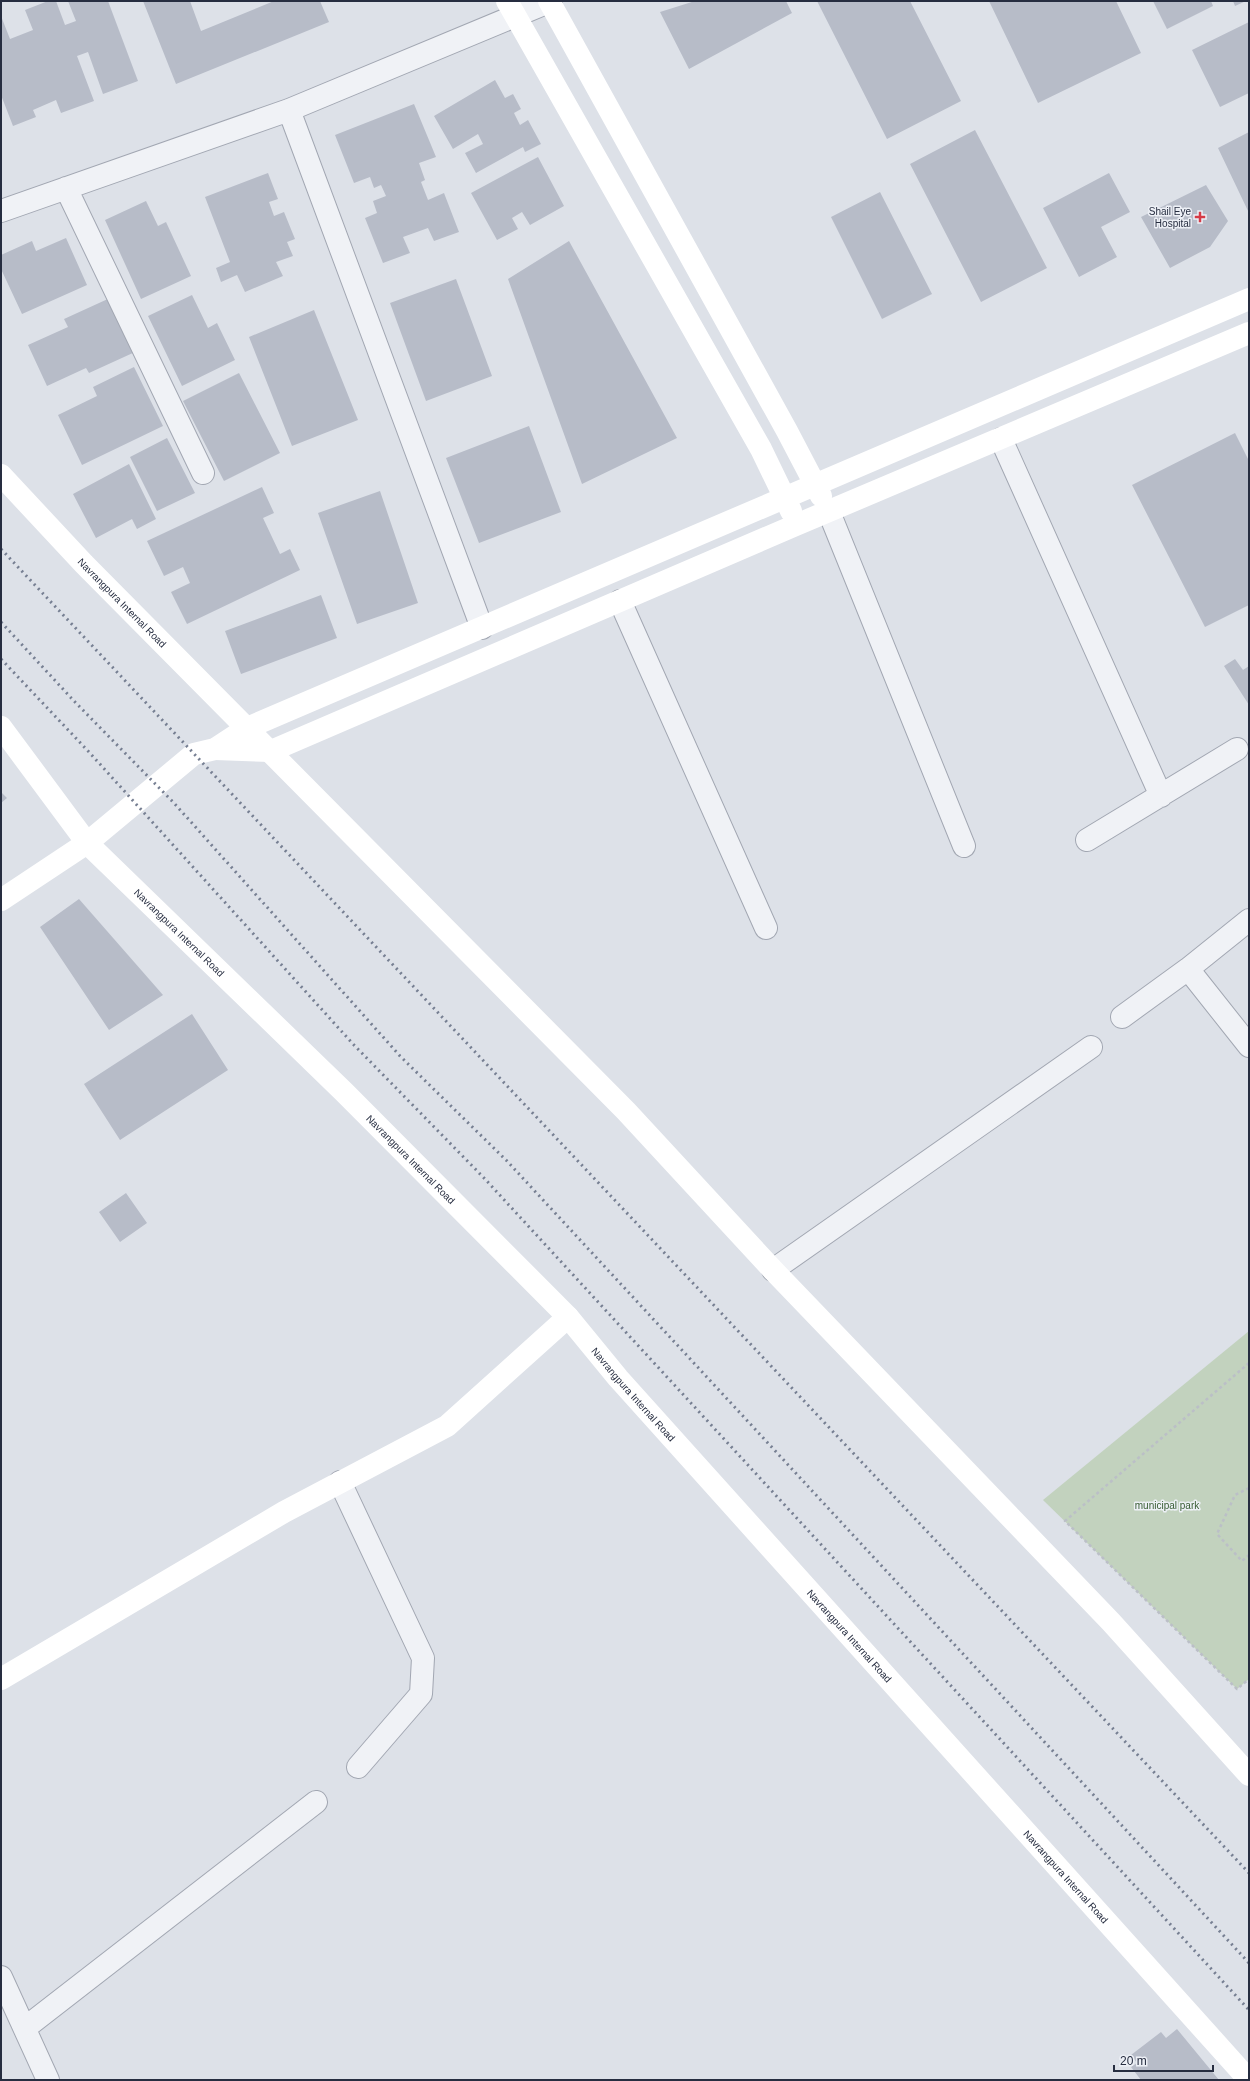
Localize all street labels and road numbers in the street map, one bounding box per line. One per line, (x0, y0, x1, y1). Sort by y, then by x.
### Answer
street label: Navrangpura Internal Road (76, 556, 169, 649)
street label: Navrangpura Internal Road (132, 887, 227, 978)
street label: Navrangpura Internal Road (364, 1112, 457, 1206)
street label: Navrangpura Internal Road (590, 1345, 677, 1443)
street label: Navrangpura Internal Road (805, 1587, 894, 1684)
street label: Navrangpura Internal Road (1022, 1828, 1111, 1925)

